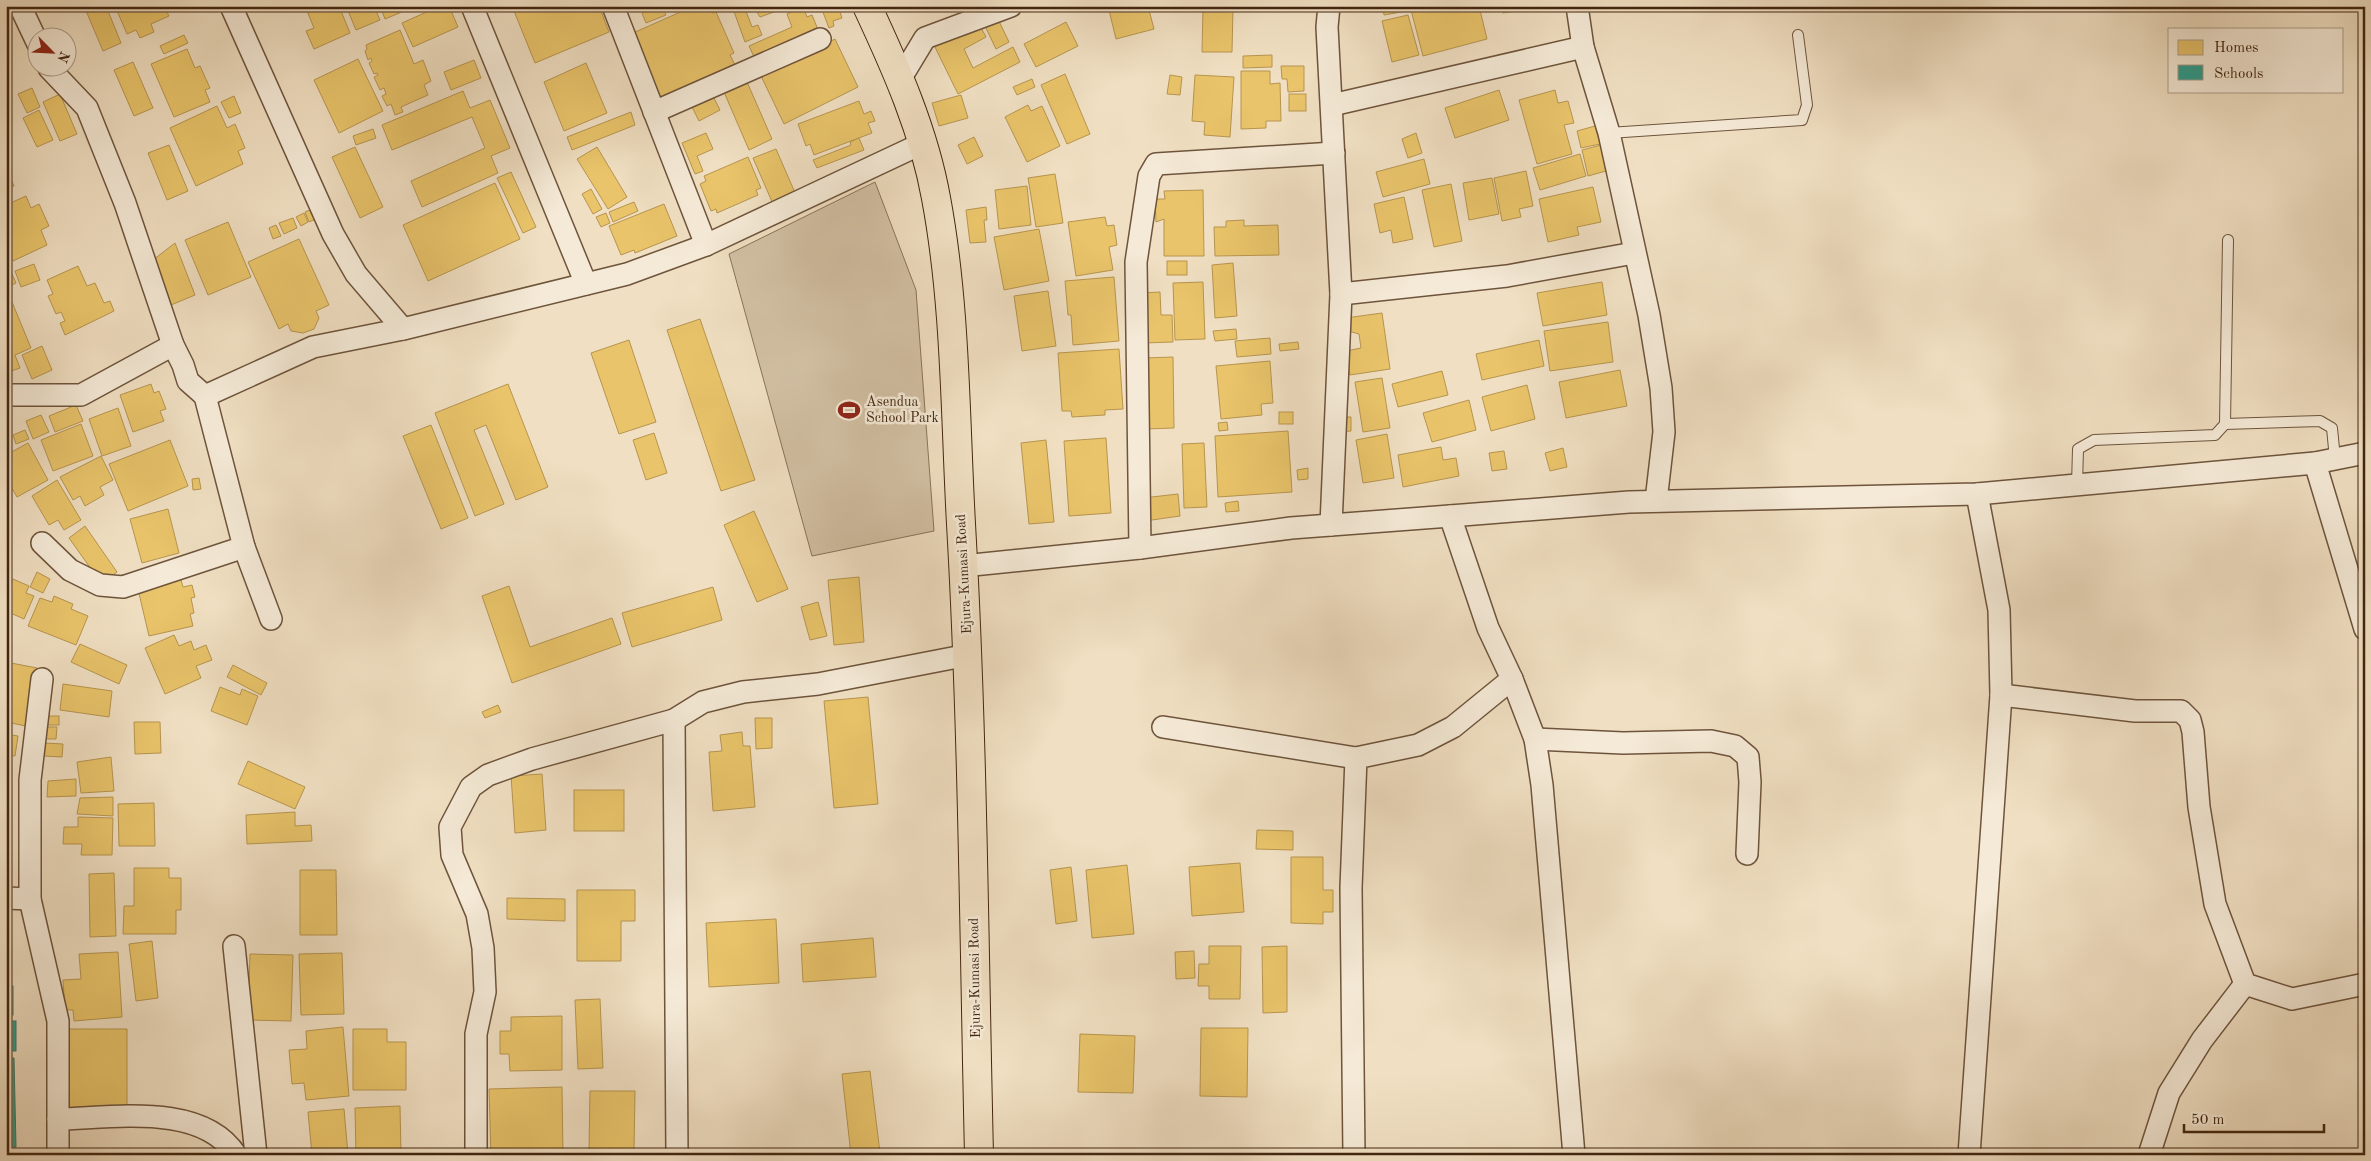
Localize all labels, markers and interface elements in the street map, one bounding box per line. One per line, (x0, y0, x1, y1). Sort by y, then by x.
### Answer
north arrow (28, 28, 78, 78)
legend (2168, 28, 2344, 92)
text: Homes (2214, 41, 2259, 56)
text: N (54, 49, 72, 65)
text: Schools (2214, 67, 2263, 82)
place label: Asendua School Park (866, 395, 939, 425)
sports icon: Asendua School Park (836, 397, 862, 423)
street label: Ejura-Kumasi Road (954, 513, 974, 635)
street label: Ejura-Kumasi Road (967, 918, 983, 1038)
scale bar (2184, 1101, 2324, 1133)
text: 50 m (2191, 1113, 2225, 1128)

